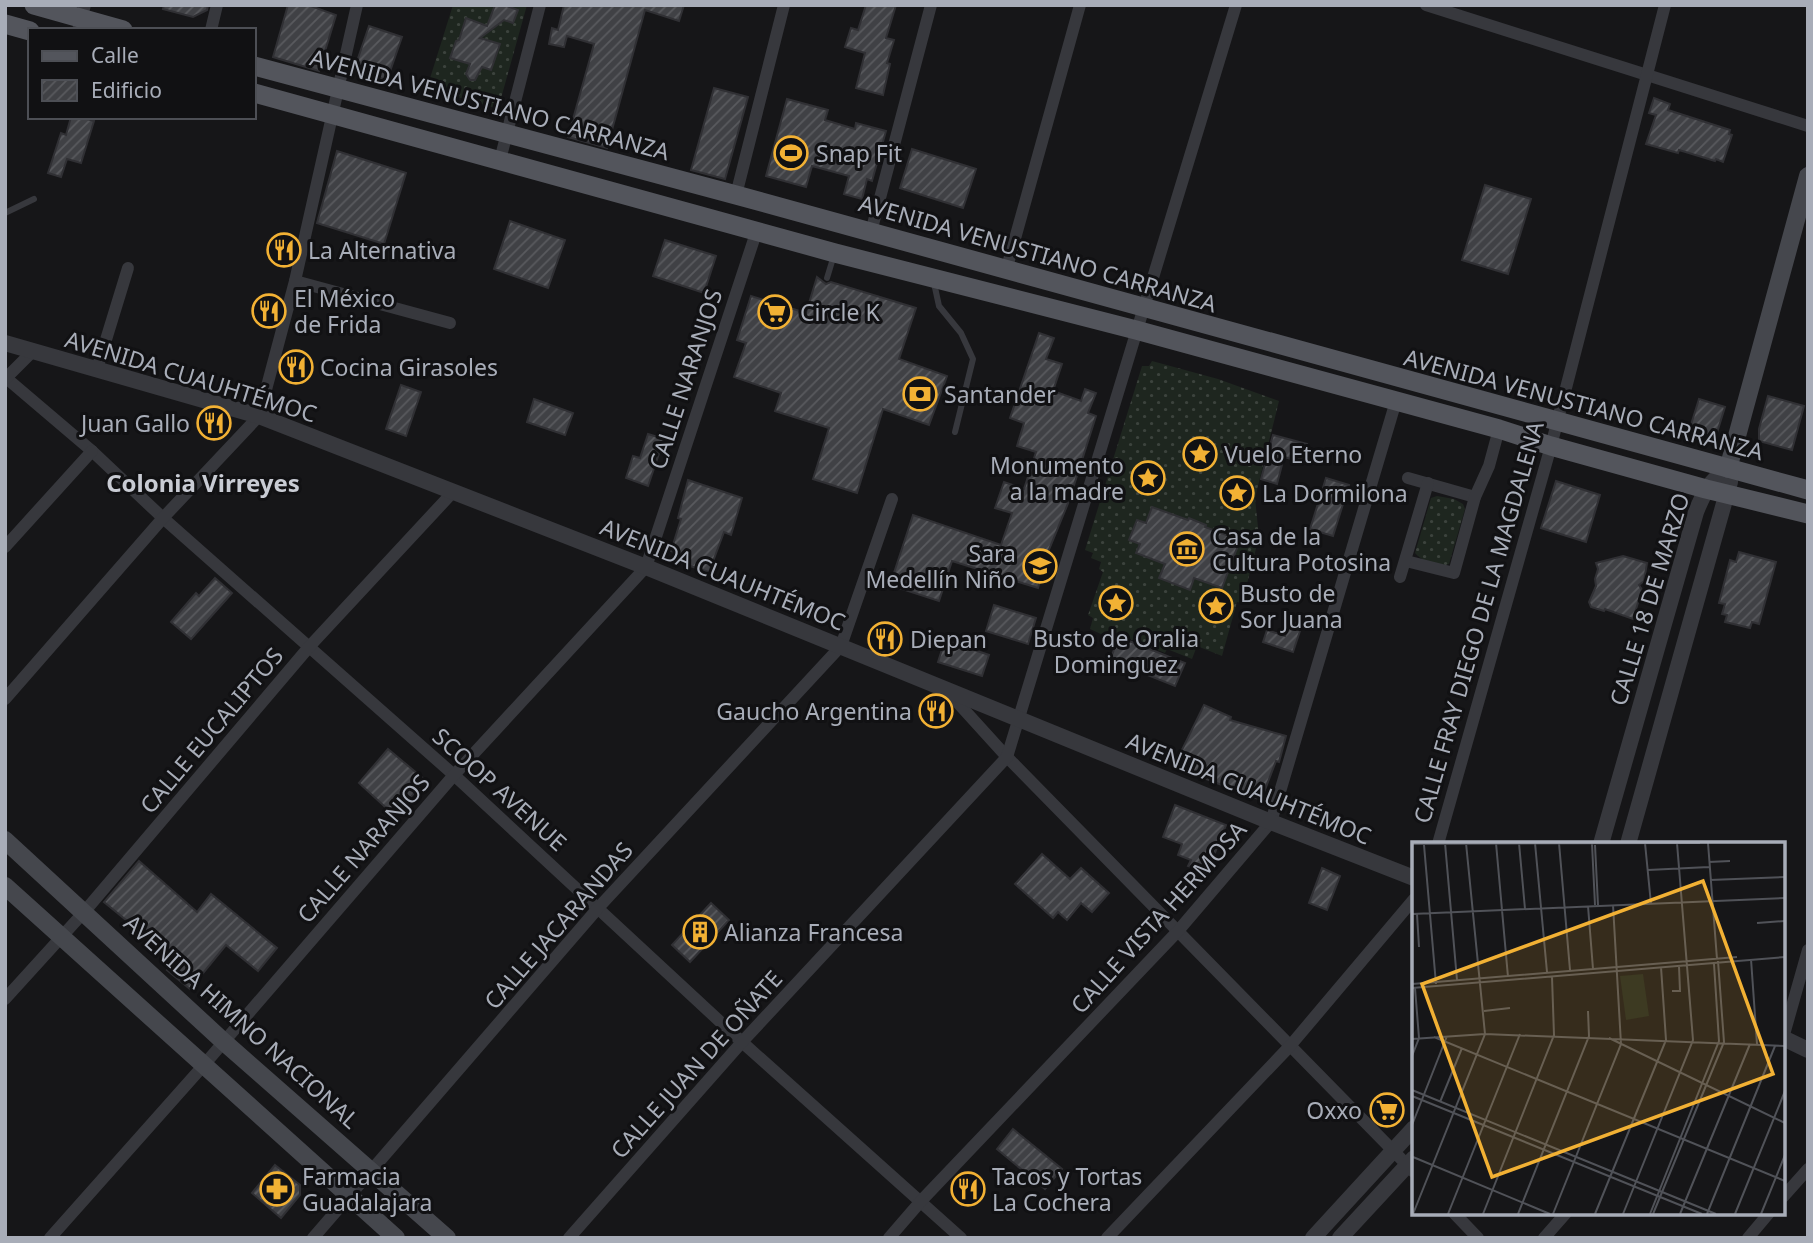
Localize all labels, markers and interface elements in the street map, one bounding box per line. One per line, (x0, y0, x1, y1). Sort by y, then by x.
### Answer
legend (28, 28, 256, 119)
text: Calle (91, 41, 139, 69)
street label: AVENIDA VENUSTIANO CARRANZA (307, 41, 673, 168)
text: Edificio (91, 76, 162, 104)
sports icon: Snap Fit (772, 134, 810, 172)
place label: Snap Fit (816, 137, 902, 169)
street label: AVENIDA VENUSTIANO CARRANZA (855, 187, 1221, 320)
restaurant icon: La Alternativa (265, 231, 303, 269)
place label: La Alternativa (308, 234, 456, 266)
place label: El México de Frida (294, 282, 395, 340)
street label: CALLE NARANJOS (641, 285, 729, 473)
restaurant icon: El México de Frida (250, 292, 288, 330)
supermarket icon: Circle K (756, 293, 794, 331)
place label: Circle K (800, 296, 880, 328)
street label: AVENIDA CUAUHTÉMOC (61, 323, 321, 429)
street label: AVENIDA VENUSTIANO CARRANZA (1401, 341, 1767, 468)
restaurant icon: Cocina Girasoles (277, 348, 315, 386)
place label: Cocina Girasoles (320, 351, 498, 383)
bank icon: Santander (901, 375, 939, 413)
place label: Santander (944, 378, 1056, 410)
restaurant icon: Juan Gallo (195, 404, 233, 442)
place label: Juan Gallo (79, 407, 190, 439)
street label: CALLE FRAY DIEGO DE LA MAGDALENA (1405, 417, 1551, 827)
place icon: Vuelo Eterno (1181, 435, 1219, 473)
place label: Vuelo Eterno (1224, 438, 1362, 470)
place label: Monumento a la madre (990, 449, 1124, 507)
place icon: Monumento a la madre (1129, 459, 1167, 497)
district label: Colonia Virreyes (106, 466, 300, 499)
place icon: La Dormilona (1218, 474, 1256, 512)
place label: La Dormilona (1262, 477, 1408, 509)
street label: CALLE 18 DE MARZO (1601, 489, 1697, 709)
street label: AVENIDA CUAUHTÉMOC (596, 510, 850, 638)
place label: Casa de la Cultura Potosina (1212, 520, 1391, 578)
museum icon: Casa de la Cultura Potosina (1168, 530, 1206, 568)
place label: Sara Medellín Niño (866, 537, 1016, 595)
school or university icon: Sara Medellín Niño (1021, 547, 1059, 585)
place label: Busto de Sor Juana (1240, 577, 1343, 635)
place icon: Busto de Oralia Dominguez (1097, 584, 1135, 622)
place icon: Busto de Sor Juana (1197, 587, 1235, 625)
restaurant icon: Diepan (866, 620, 904, 658)
place label: Busto de Oralia Dominguez (1033, 622, 1199, 680)
place label: Diepan (910, 623, 987, 655)
street label: CALLE EUCALIPTOS (132, 640, 290, 820)
restaurant icon: Gaucho Argentina (917, 692, 955, 730)
place label: Gaucho Argentina (716, 695, 912, 727)
street label: SCOOP AVENUE (426, 720, 574, 858)
street label: AVENIDA CUAUHTÉMOC (1122, 724, 1376, 852)
street label: CALLE NARANJOS (289, 767, 437, 929)
street label: CALLE VISTA HERMOSA (1063, 814, 1253, 1020)
street label: CALLE JACARANDAS (476, 835, 640, 1015)
inset map (1412, 842, 1785, 1215)
street label: AVENIDA HIMNO NACIONAL (118, 907, 366, 1135)
building icon: Alianza Francesa (681, 913, 719, 951)
place label: Alianza Francesa (724, 916, 903, 948)
street label: CALLE JUAN DE OÑATE (603, 963, 789, 1165)
supermarket icon: Oxxo (1368, 1091, 1406, 1129)
place label: Oxxo (1306, 1094, 1362, 1126)
place label: Farmacia Guadalajara (302, 1160, 433, 1218)
place label: Tacos y Tortas La Cochera (992, 1160, 1142, 1218)
pharmacy icon: Farmacia Guadalajara (258, 1170, 296, 1208)
restaurant icon: Tacos y Tortas La Cochera (949, 1170, 987, 1208)

